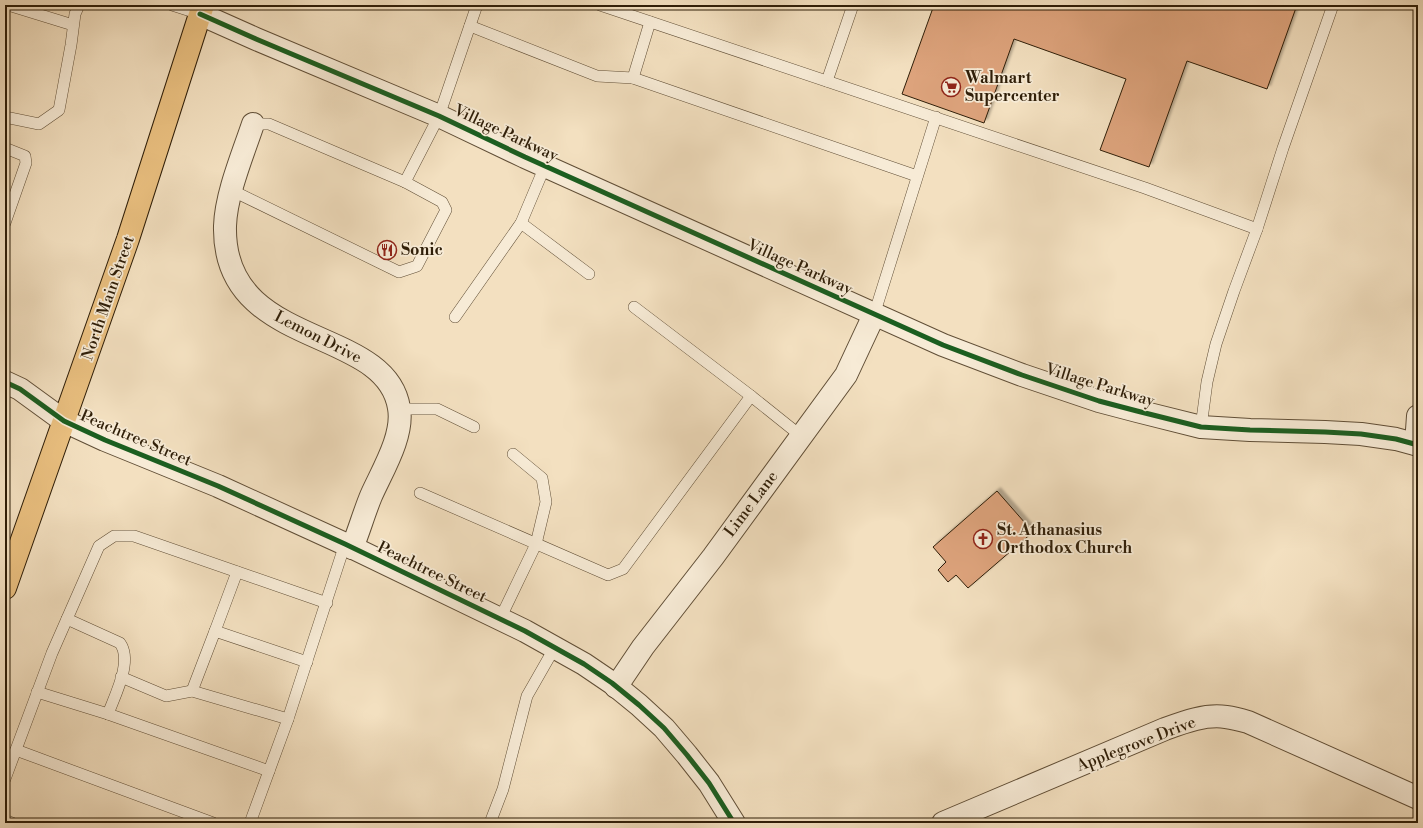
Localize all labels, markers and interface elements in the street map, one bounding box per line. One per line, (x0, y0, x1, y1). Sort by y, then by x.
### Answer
place label: Walmart Supercenter (964, 68, 1060, 106)
supermarket icon: Walmart Supercenter (940, 76, 962, 98)
street label: Village Parkway (450, 100, 562, 166)
street label: North Main Street (77, 233, 139, 363)
street label: Village Parkway (743, 234, 856, 299)
restaurant icon: Sonic (376, 239, 398, 261)
place label: Sonic (401, 240, 443, 260)
street label: Lemon Drive (271, 306, 365, 368)
street label: Village Parkway (1042, 359, 1157, 411)
street label: Peachtree Street (77, 406, 195, 471)
street label: Lime Lane (720, 467, 782, 541)
place label: St. Athanasius Orthodox Church (997, 520, 1132, 558)
church icon: St. Athanasius Orthodox Church (972, 528, 994, 550)
street label: Peachtree Street (374, 537, 490, 607)
street label: Applegrove Drive (1073, 712, 1198, 776)

